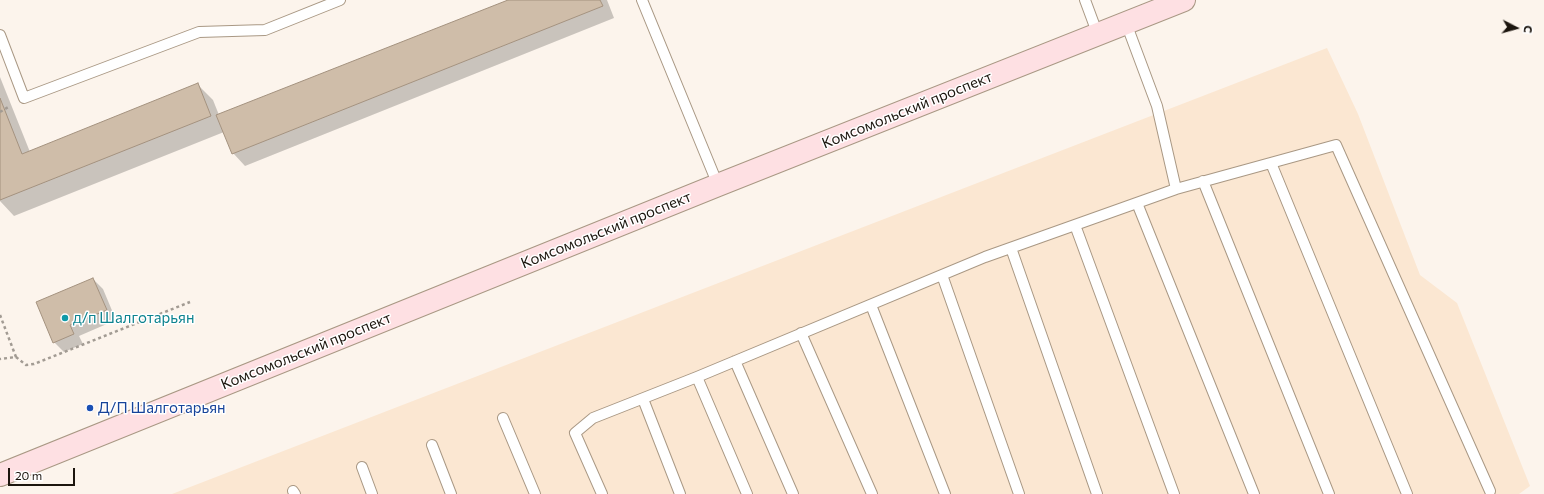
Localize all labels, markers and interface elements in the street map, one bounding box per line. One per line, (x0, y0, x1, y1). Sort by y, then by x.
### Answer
north arrow (1496, 8, 1536, 48)
text: С (1522, 25, 1535, 34)
street label: Комсомольский проспект (819, 68, 995, 152)
street label: Комсомольский проспект (518, 188, 694, 272)
place label: д/п Шалготарьян (73, 309, 194, 327)
street label: Комсомольский проспект (218, 309, 394, 393)
marker: д/п Шалготарьян (60, 313, 70, 323)
place label: Д/П Шалготарьян (98, 399, 226, 417)
marker: Д/П Шалготарьян (85, 403, 95, 413)
scale bar (10, 460, 77, 486)
text: 20 m (15, 468, 42, 482)

